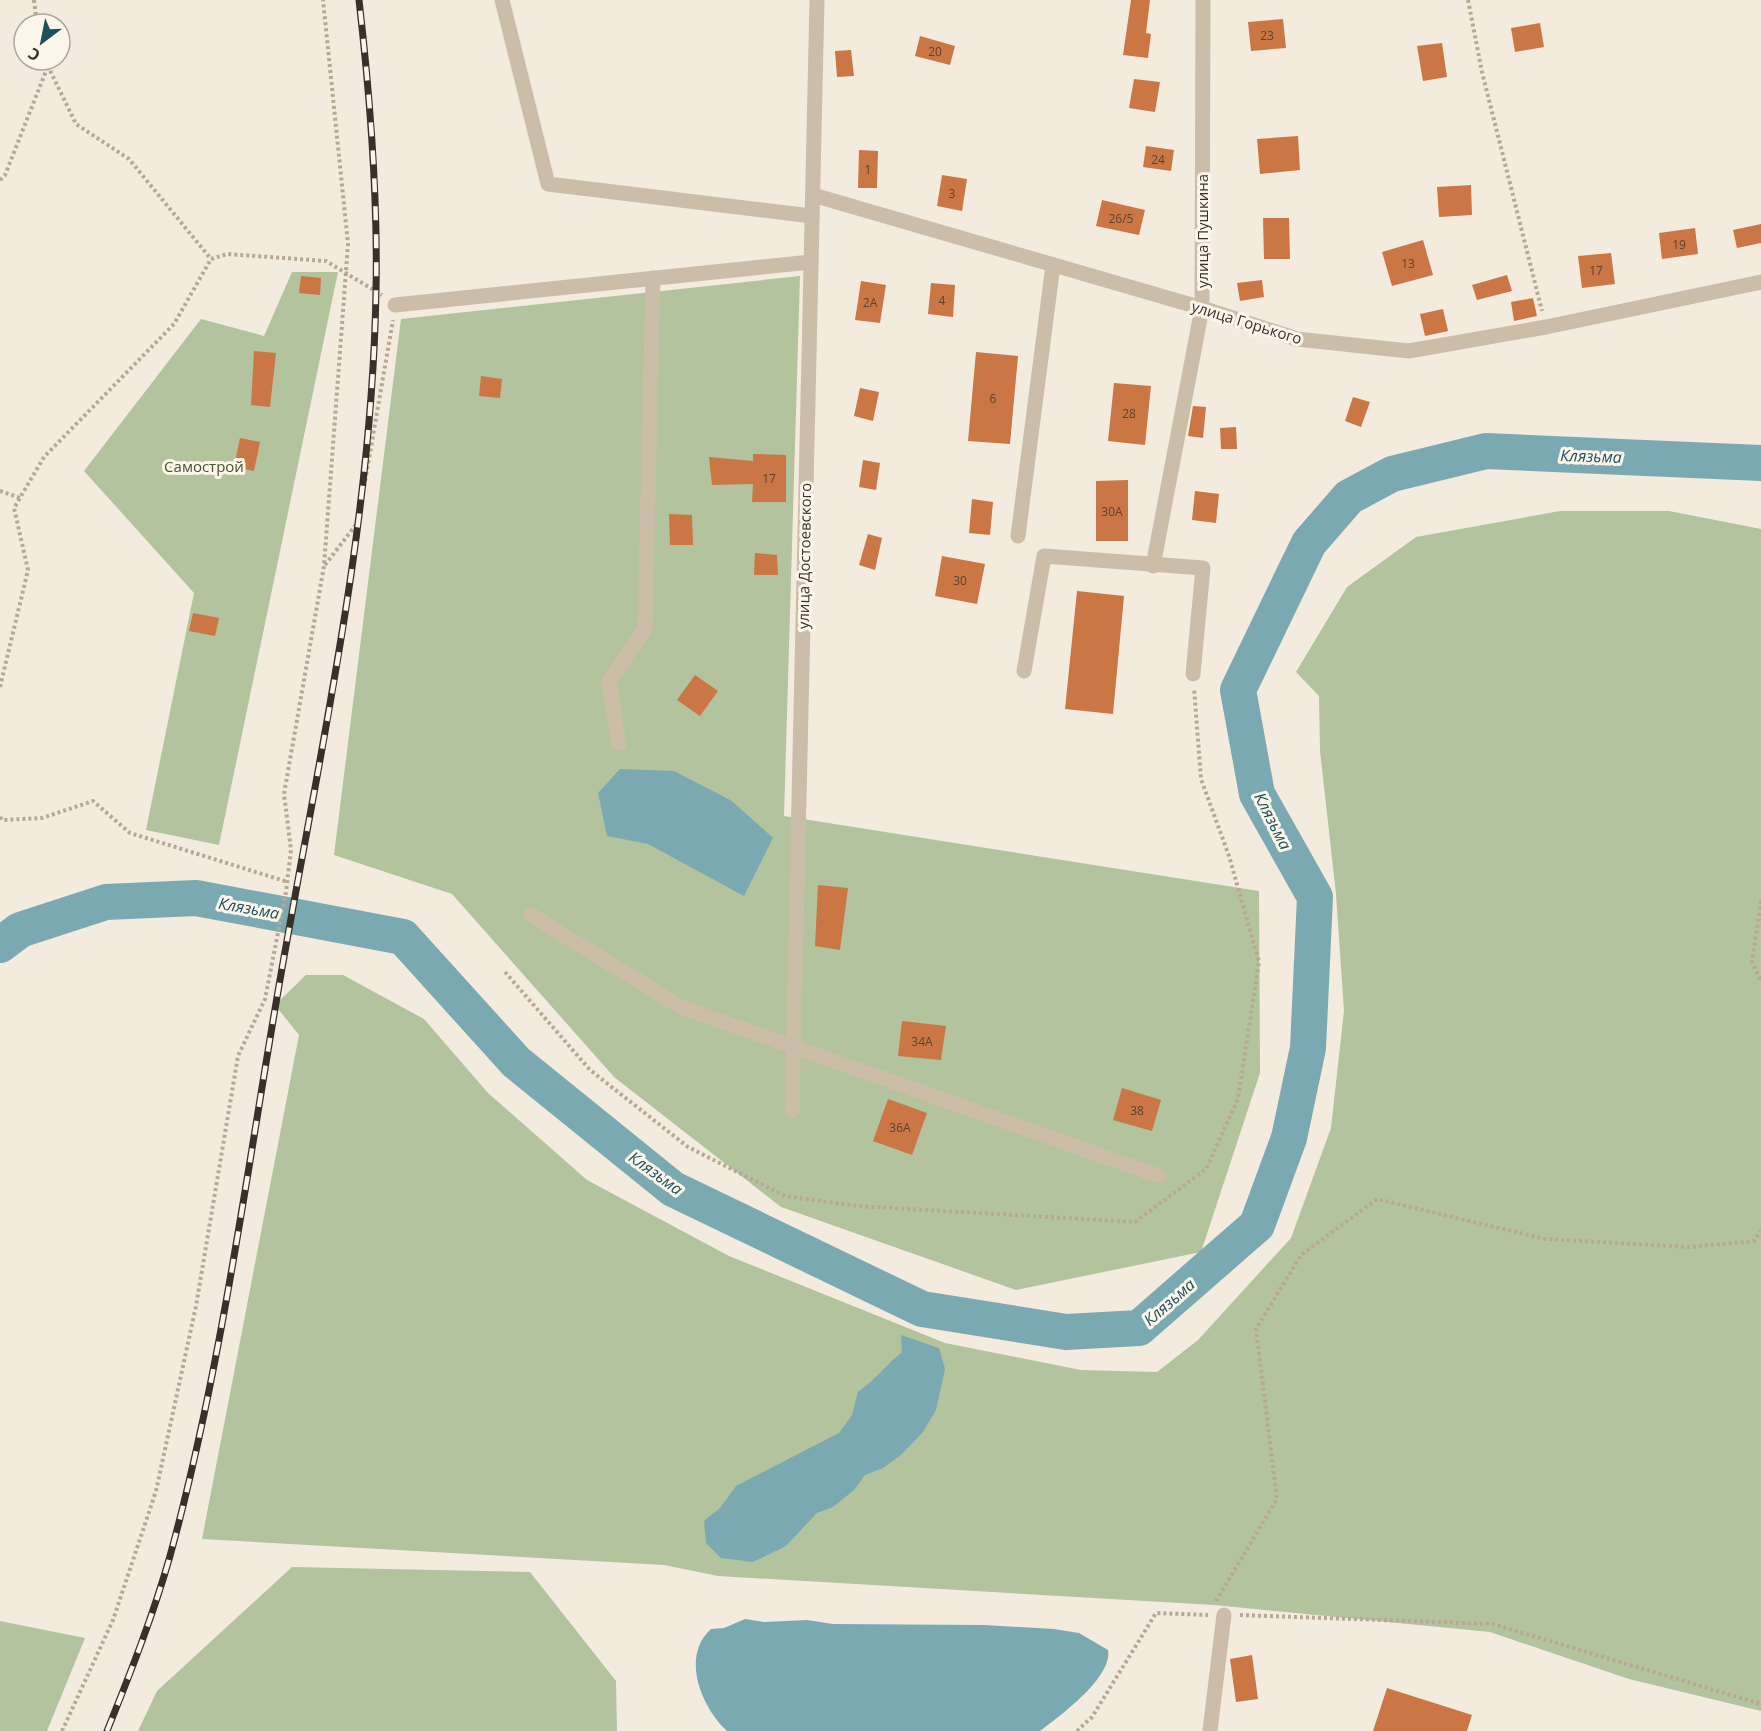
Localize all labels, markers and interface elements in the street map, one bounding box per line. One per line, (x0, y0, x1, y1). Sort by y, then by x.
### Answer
north arrow (12, 12, 72, 72)
house number: 23 (1260, 27, 1274, 44)
text: С (24, 43, 44, 67)
house number: 20 (928, 43, 942, 60)
house number: 24 (1151, 151, 1165, 168)
house number: 1 (865, 161, 871, 178)
street label: улица Пушкина (1192, 174, 1212, 288)
house number: 3 (949, 185, 956, 202)
house number: 26/5 (1109, 210, 1134, 227)
house number: 19 (1672, 236, 1686, 253)
house number: 13 (1401, 255, 1415, 272)
house number: 17 (1589, 262, 1603, 279)
house number: 4 (939, 292, 946, 309)
house number: 2А (863, 294, 878, 311)
street label: улица Горького (1189, 296, 1305, 348)
house number: 6 (990, 390, 997, 407)
house number: 28 (1122, 405, 1136, 422)
water label: Клязьма (1560, 444, 1622, 468)
park label: Самострой (164, 456, 244, 476)
house number: 17 (762, 470, 776, 487)
street label: улица Достоевского (793, 483, 815, 629)
house number: 30А (1101, 503, 1123, 520)
house number: 30 (953, 572, 967, 589)
water label: Клязьма (1249, 789, 1297, 853)
water label: Клязьма (217, 892, 281, 924)
house number: 34А (911, 1033, 933, 1050)
house number: 38 (1130, 1102, 1144, 1119)
house number: 36А (889, 1119, 911, 1136)
water label: Клязьма (625, 1146, 687, 1200)
water label: Клязьма (1139, 1274, 1199, 1330)

